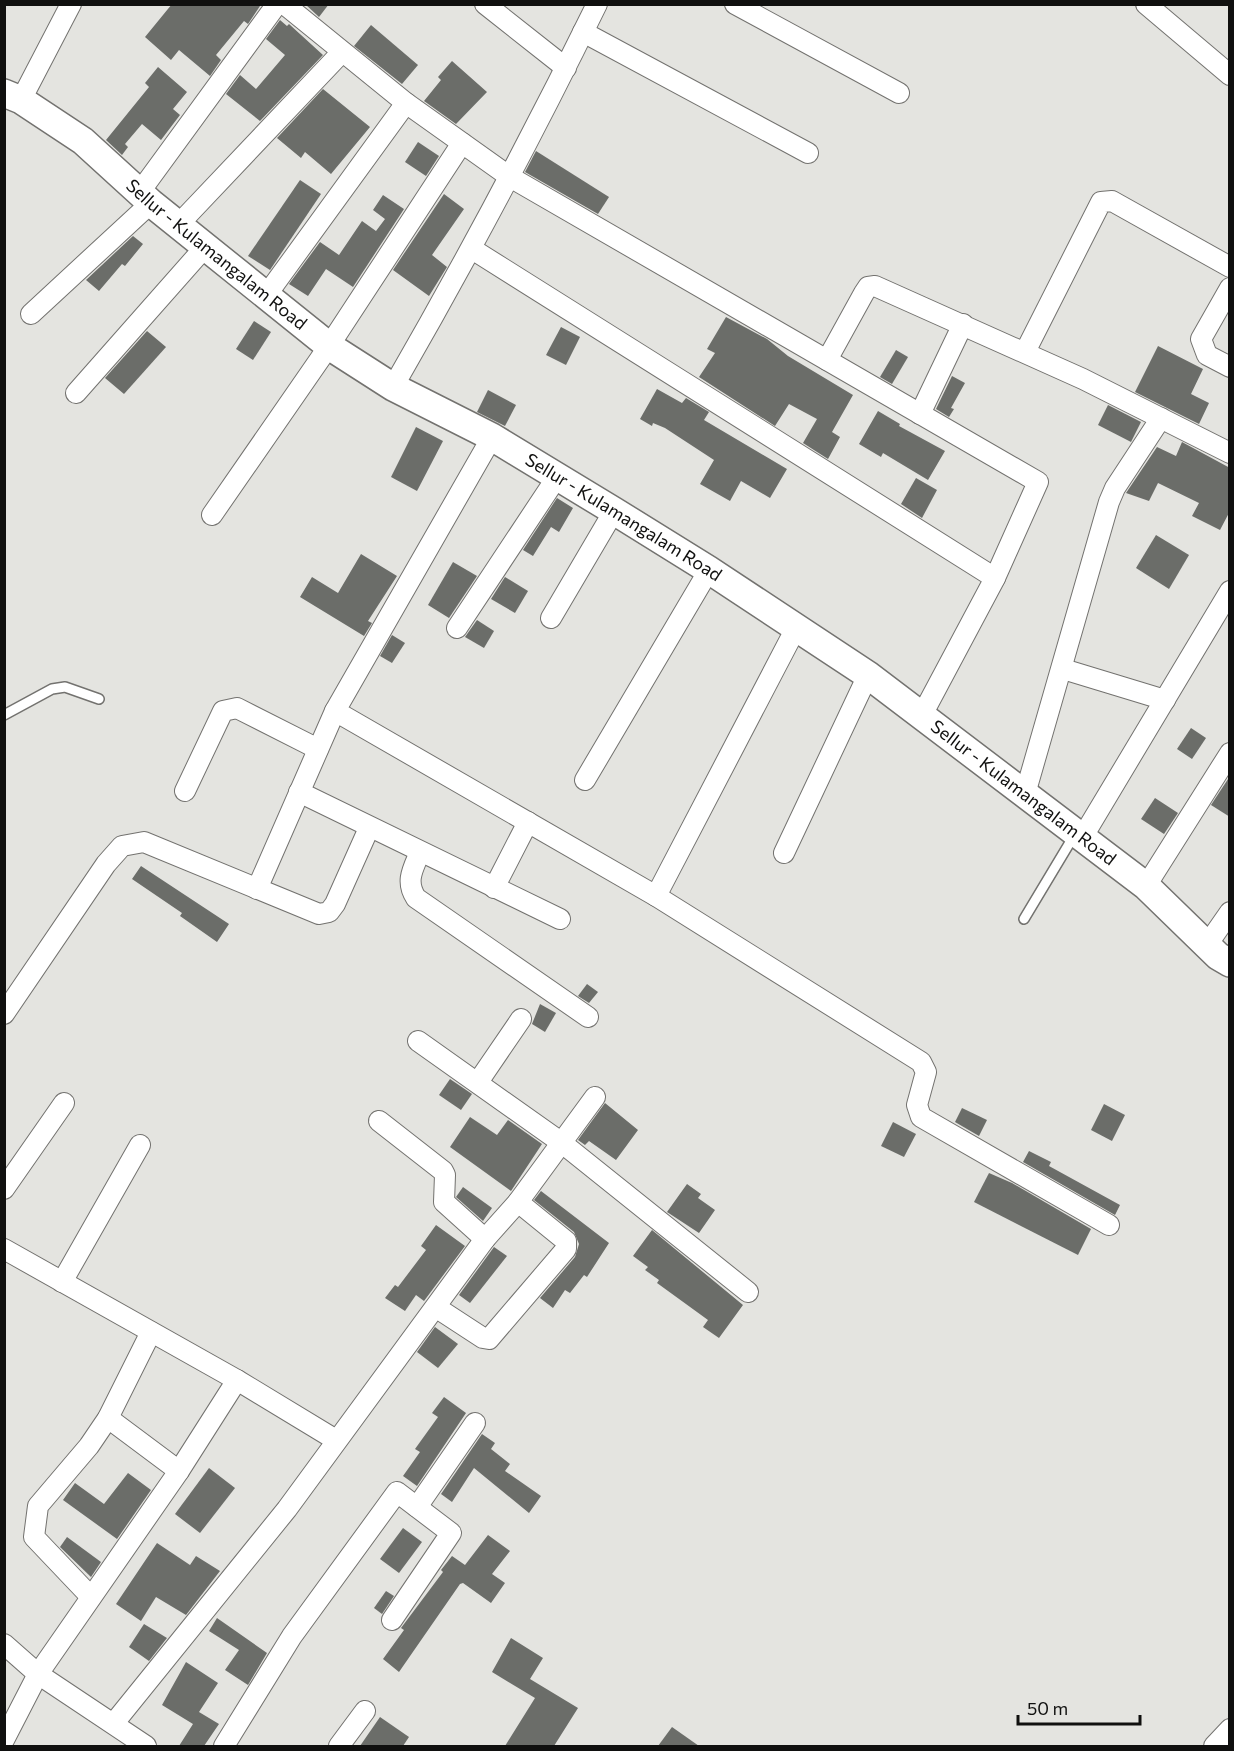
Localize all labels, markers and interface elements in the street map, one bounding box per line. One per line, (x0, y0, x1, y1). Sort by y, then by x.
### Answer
street label: Sellur - Kulamangalam Road (122, 174, 312, 334)
street label: Sellur - Kulamangalam Road (522, 448, 726, 585)
street label: Sellur - Kulamangalam Road (927, 715, 1121, 869)
scale bar (1018, 1688, 1140, 1726)
text: 50 m (1027, 1697, 1068, 1719)

